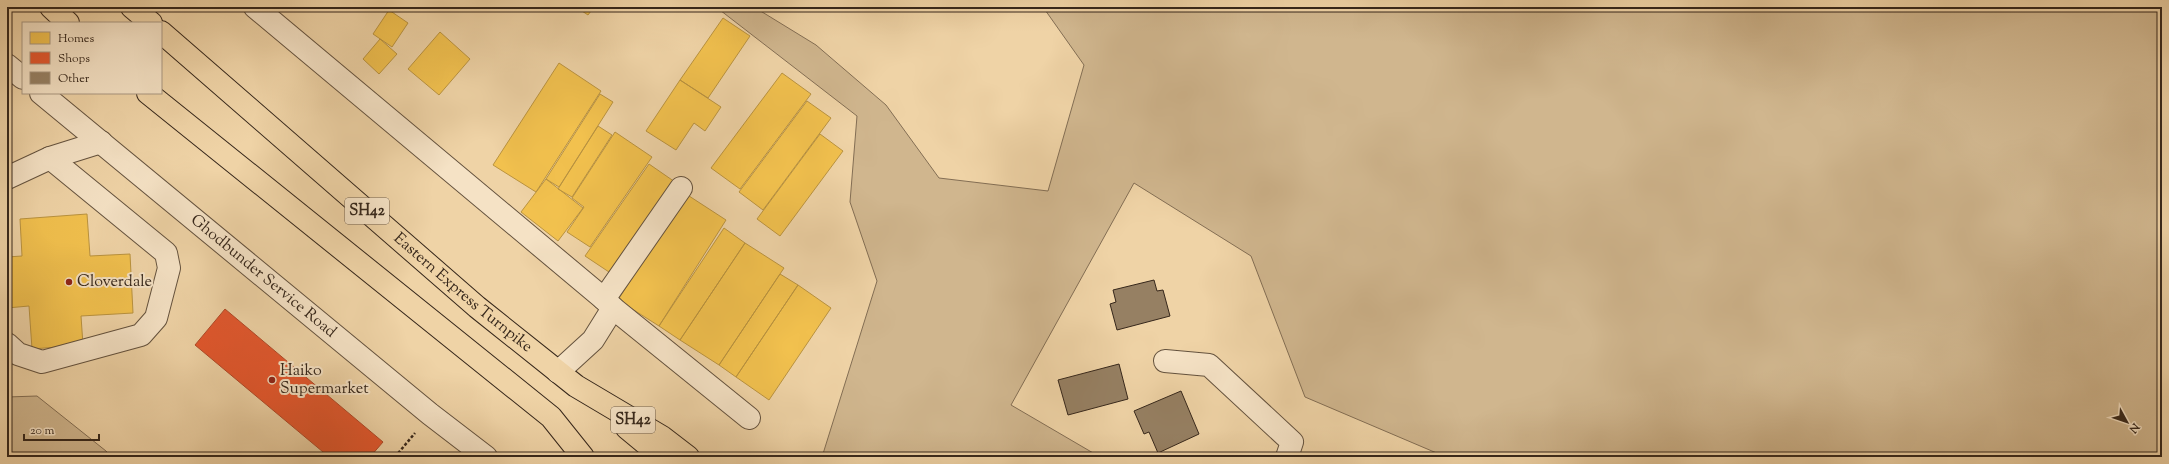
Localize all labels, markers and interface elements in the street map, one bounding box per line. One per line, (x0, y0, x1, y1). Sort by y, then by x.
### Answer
legend (22, 22, 162, 94)
text: Homes (58, 30, 94, 48)
text: Shops (58, 50, 90, 68)
text: Other (58, 70, 90, 88)
road number: SH42 (345, 198, 389, 224)
street label: Ghodbunder Service Road (185, 209, 341, 344)
street label: Eastern Express Turnpike (388, 228, 537, 358)
place label: Cloverdale (77, 271, 152, 294)
marker: Cloverdale (64, 277, 74, 287)
place label: Haiko Supermarket (280, 360, 369, 401)
marker: Haiko Supermarket (267, 375, 277, 385)
north arrow (2107, 402, 2147, 442)
road number: SH42 (611, 407, 655, 433)
scale bar (24, 416, 99, 442)
text: N (2125, 419, 2143, 436)
text: 20 m (30, 422, 55, 440)

